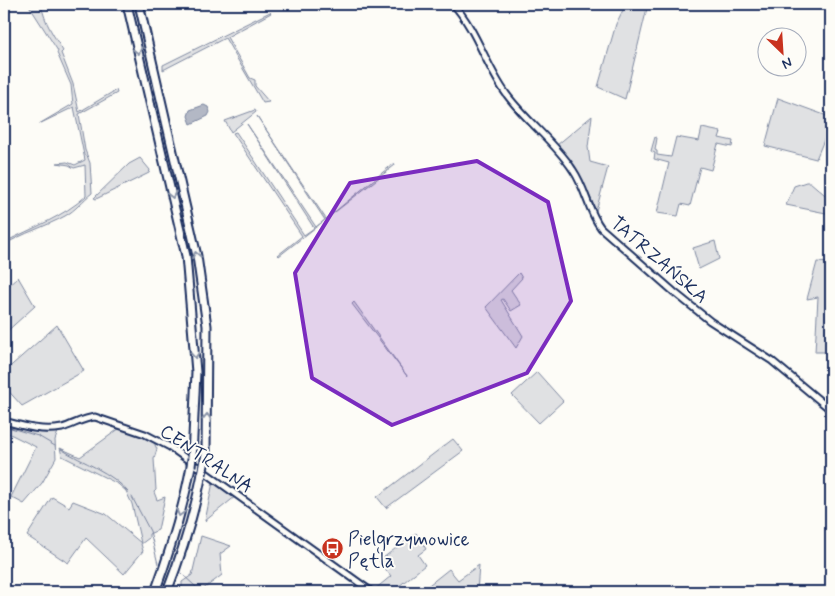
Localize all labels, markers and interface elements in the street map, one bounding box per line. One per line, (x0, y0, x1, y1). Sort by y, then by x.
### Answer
north arrow (758, 28, 808, 78)
one-way arrow (132, 47, 143, 56)
text: N (779, 53, 795, 73)
one-way arrow (166, 190, 177, 199)
street label: TATRZAŃSKA (605, 211, 713, 309)
one-way arrow (192, 251, 202, 260)
one-way arrow (190, 351, 201, 359)
one-way arrow (201, 412, 212, 420)
street label: CENTRALNA (155, 419, 258, 500)
one-way arrow (176, 509, 186, 517)
place label: Pielgrzymowice Pętla (348, 527, 470, 574)
bus stop icon: Pielgrzymowice Pętla (320, 537, 344, 561)

